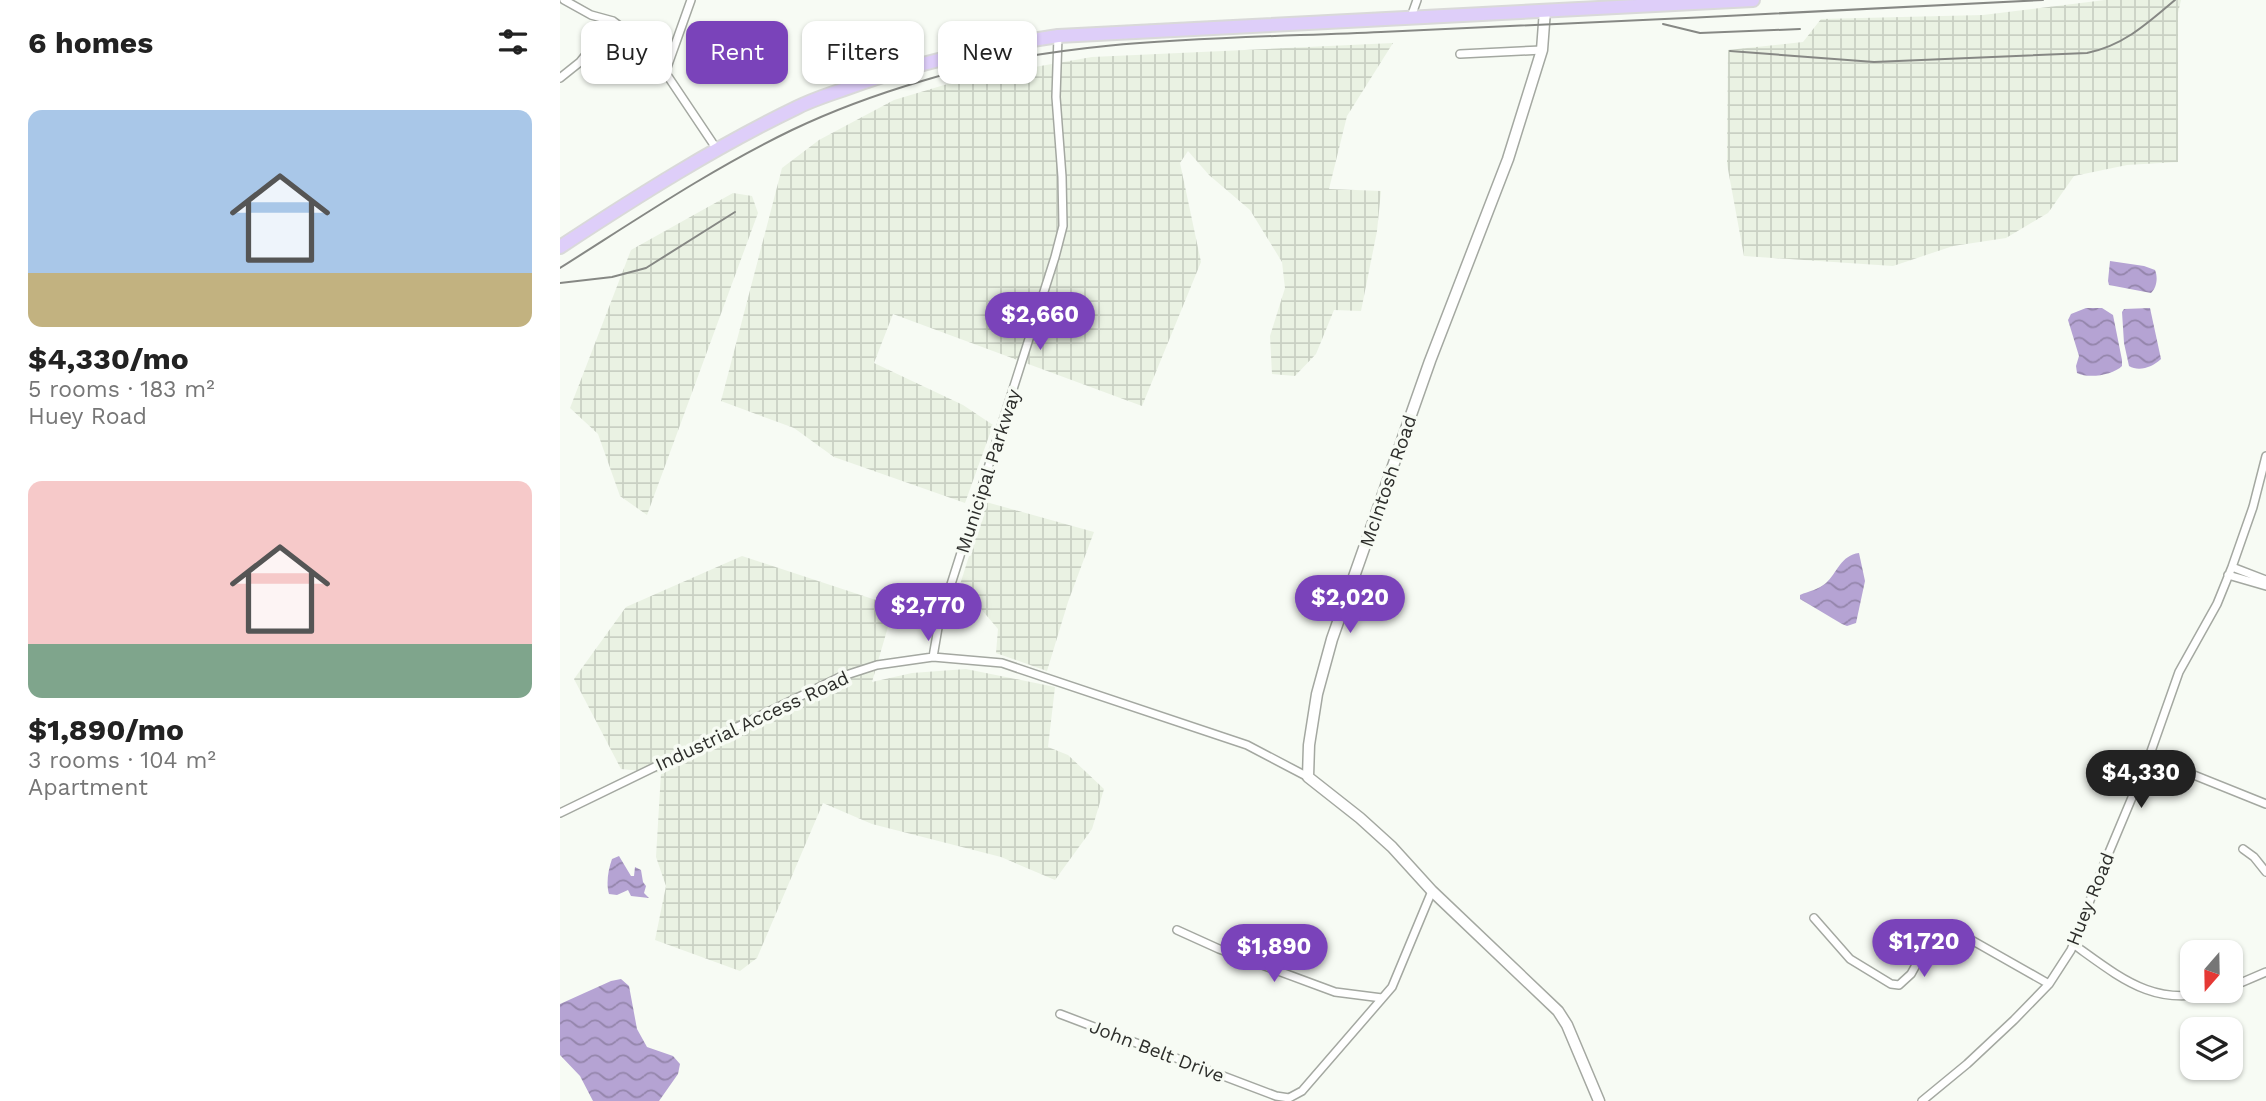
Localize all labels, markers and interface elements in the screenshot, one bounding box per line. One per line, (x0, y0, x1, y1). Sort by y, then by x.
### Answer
chip: Buy (581, 21, 672, 84)
chip: Rent (686, 21, 788, 84)
chip: Filters (802, 21, 924, 84)
chip: New (938, 21, 1037, 84)
icon: filters (494, 23, 532, 61)
text: 6 homes (28, 25, 153, 60)
icon: home (217, 155, 343, 281)
pin: $2,660 (983, 292, 1097, 352)
text: $2,660 (1001, 301, 1079, 328)
text: $4,330/mo (28, 341, 189, 376)
text: 5 rooms · 183 m² (28, 376, 215, 403)
street label: Municipal Parkway (951, 386, 1025, 556)
text: Huey Road (28, 403, 147, 430)
street label: McIntosh Road (1355, 412, 1421, 550)
icon: home (217, 526, 343, 652)
pin: $2,020 (1293, 576, 1407, 635)
pin: $2,770 (871, 584, 985, 643)
text: $2,020 (1311, 584, 1389, 611)
text: $2,770 (891, 592, 965, 619)
street label: Industrial Access Road (652, 666, 852, 776)
text: $1,890/mo (28, 712, 184, 747)
text: 3 rooms · 104 m² (28, 747, 216, 774)
pin: $4,330 (2084, 750, 2198, 810)
text: $4,330 (2102, 759, 2180, 786)
text: Apartment (28, 774, 148, 801)
street label: Huey Road (2061, 849, 2119, 949)
pin: $1,720 (1867, 920, 1981, 979)
pin: $1,890 (1217, 925, 1331, 984)
text: $1,720 (1888, 928, 1960, 955)
text: $1,890 (1237, 933, 1311, 960)
north arrow (2180, 940, 2244, 1003)
map controls (2180, 940, 2243, 1080)
street label: John Belt Drive (1086, 1015, 1228, 1087)
button: layers (2180, 1017, 2243, 1080)

